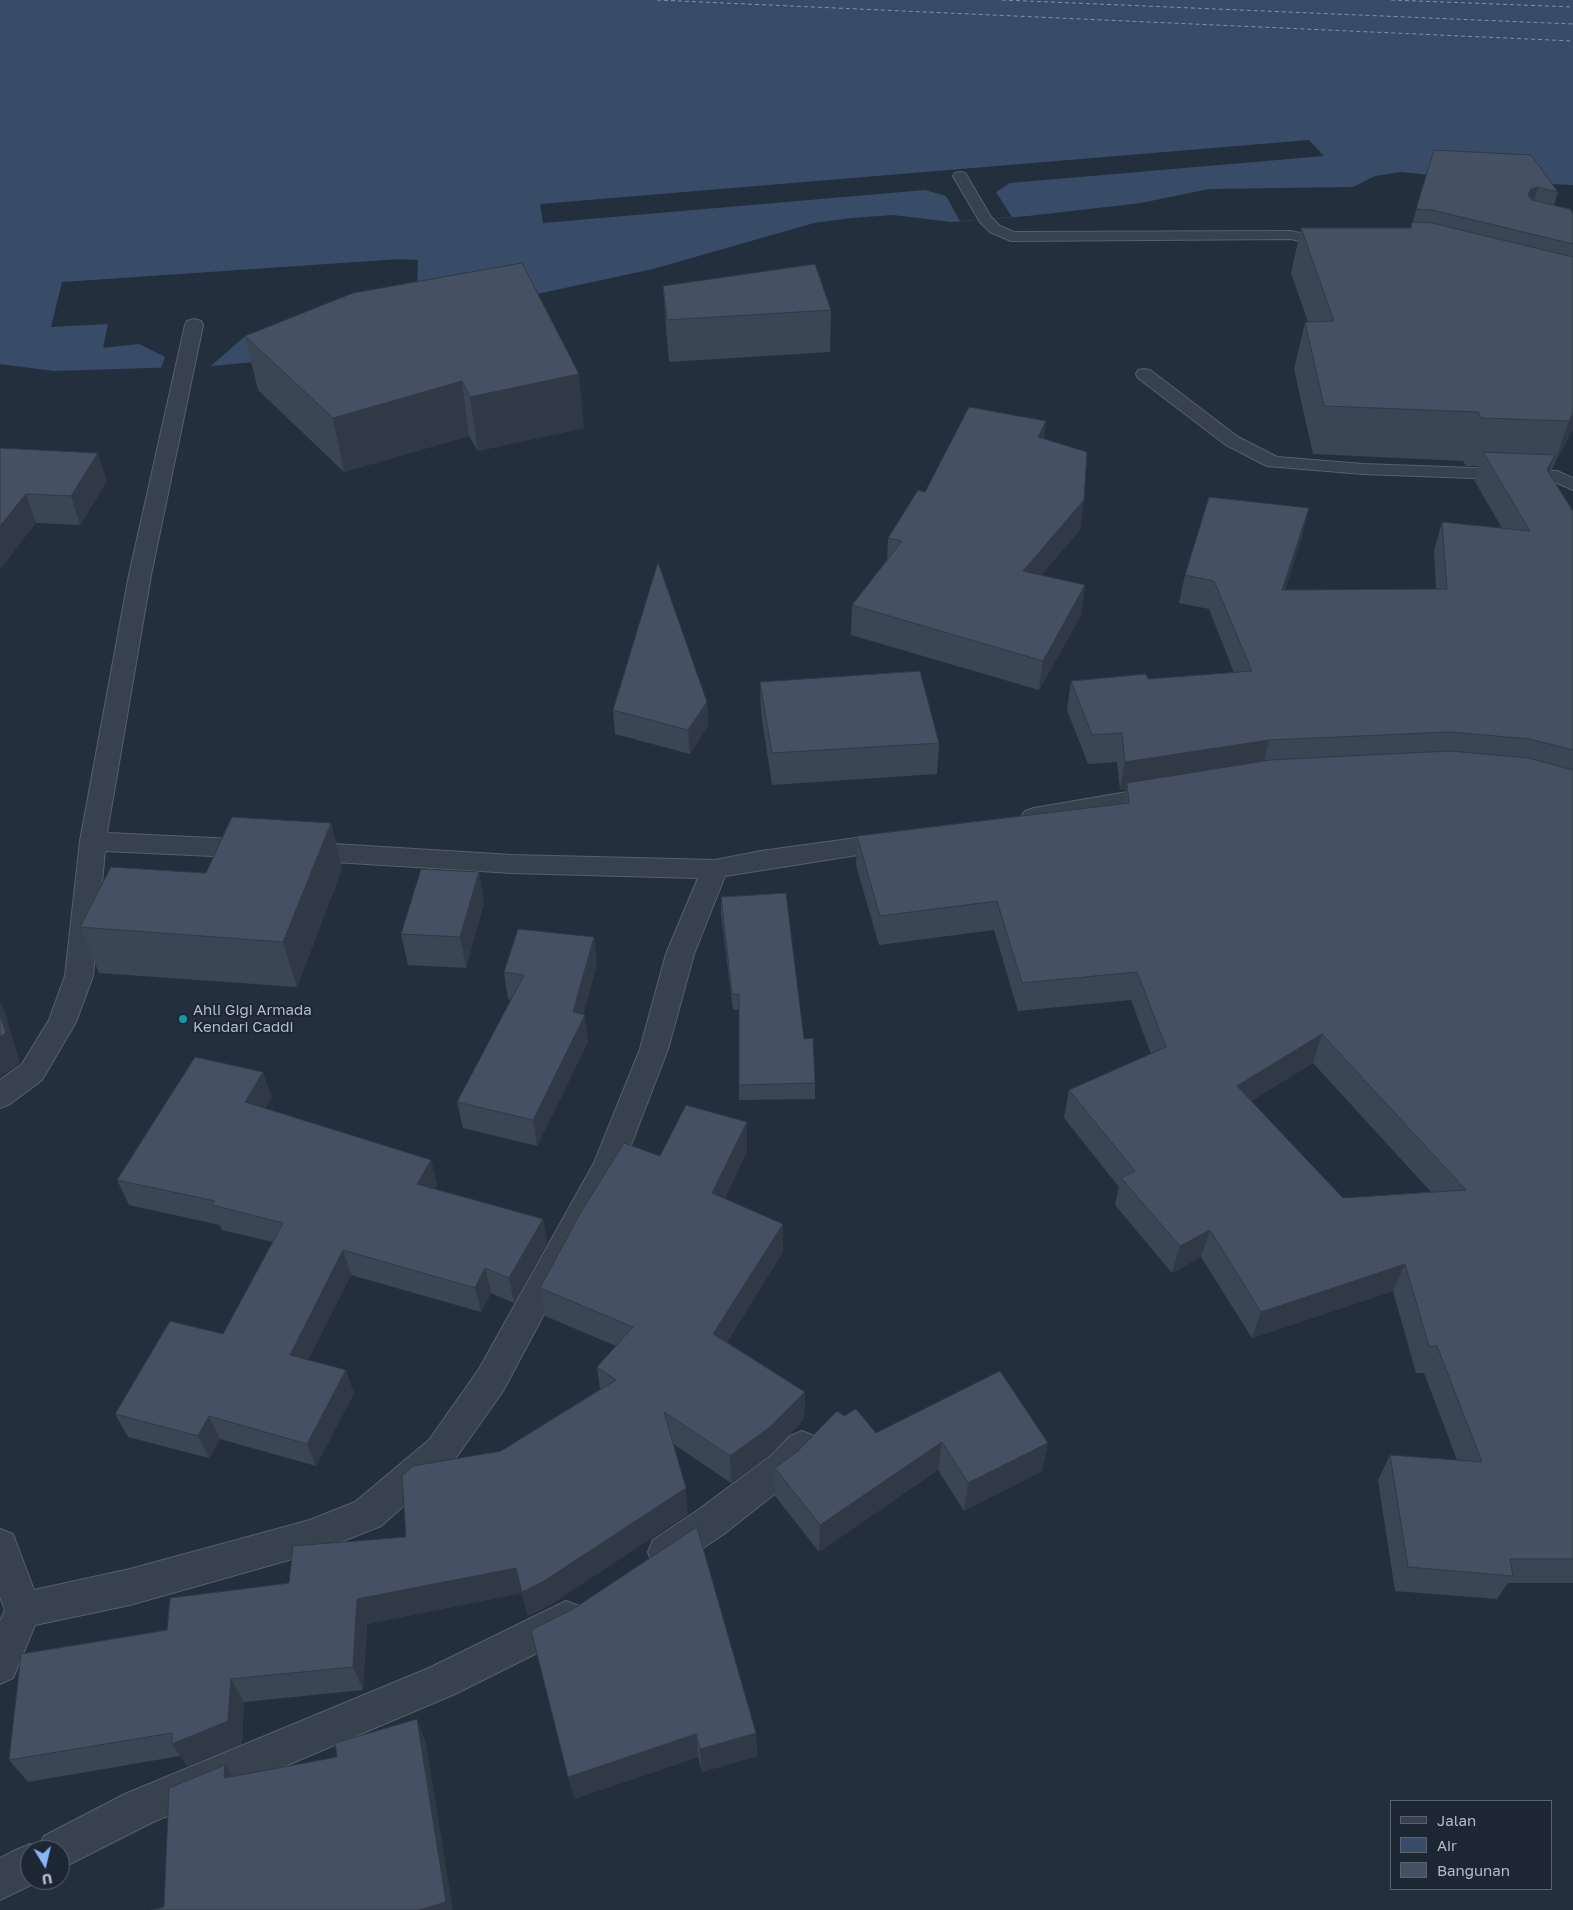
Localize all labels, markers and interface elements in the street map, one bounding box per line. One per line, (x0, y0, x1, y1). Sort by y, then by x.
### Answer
place label: Ahli Gigi Armada Kendari Caddi (193, 1001, 312, 1036)
marker: Ahli Gigi Armada Kendari Caddi (177, 1013, 189, 1025)
legend (1390, 1800, 1553, 1890)
text: Jalan (1437, 1811, 1476, 1829)
text: Air (1437, 1836, 1457, 1854)
north arrow (20, 1840, 70, 1890)
text: Bangunan (1437, 1861, 1510, 1879)
text: U (41, 1870, 54, 1889)

